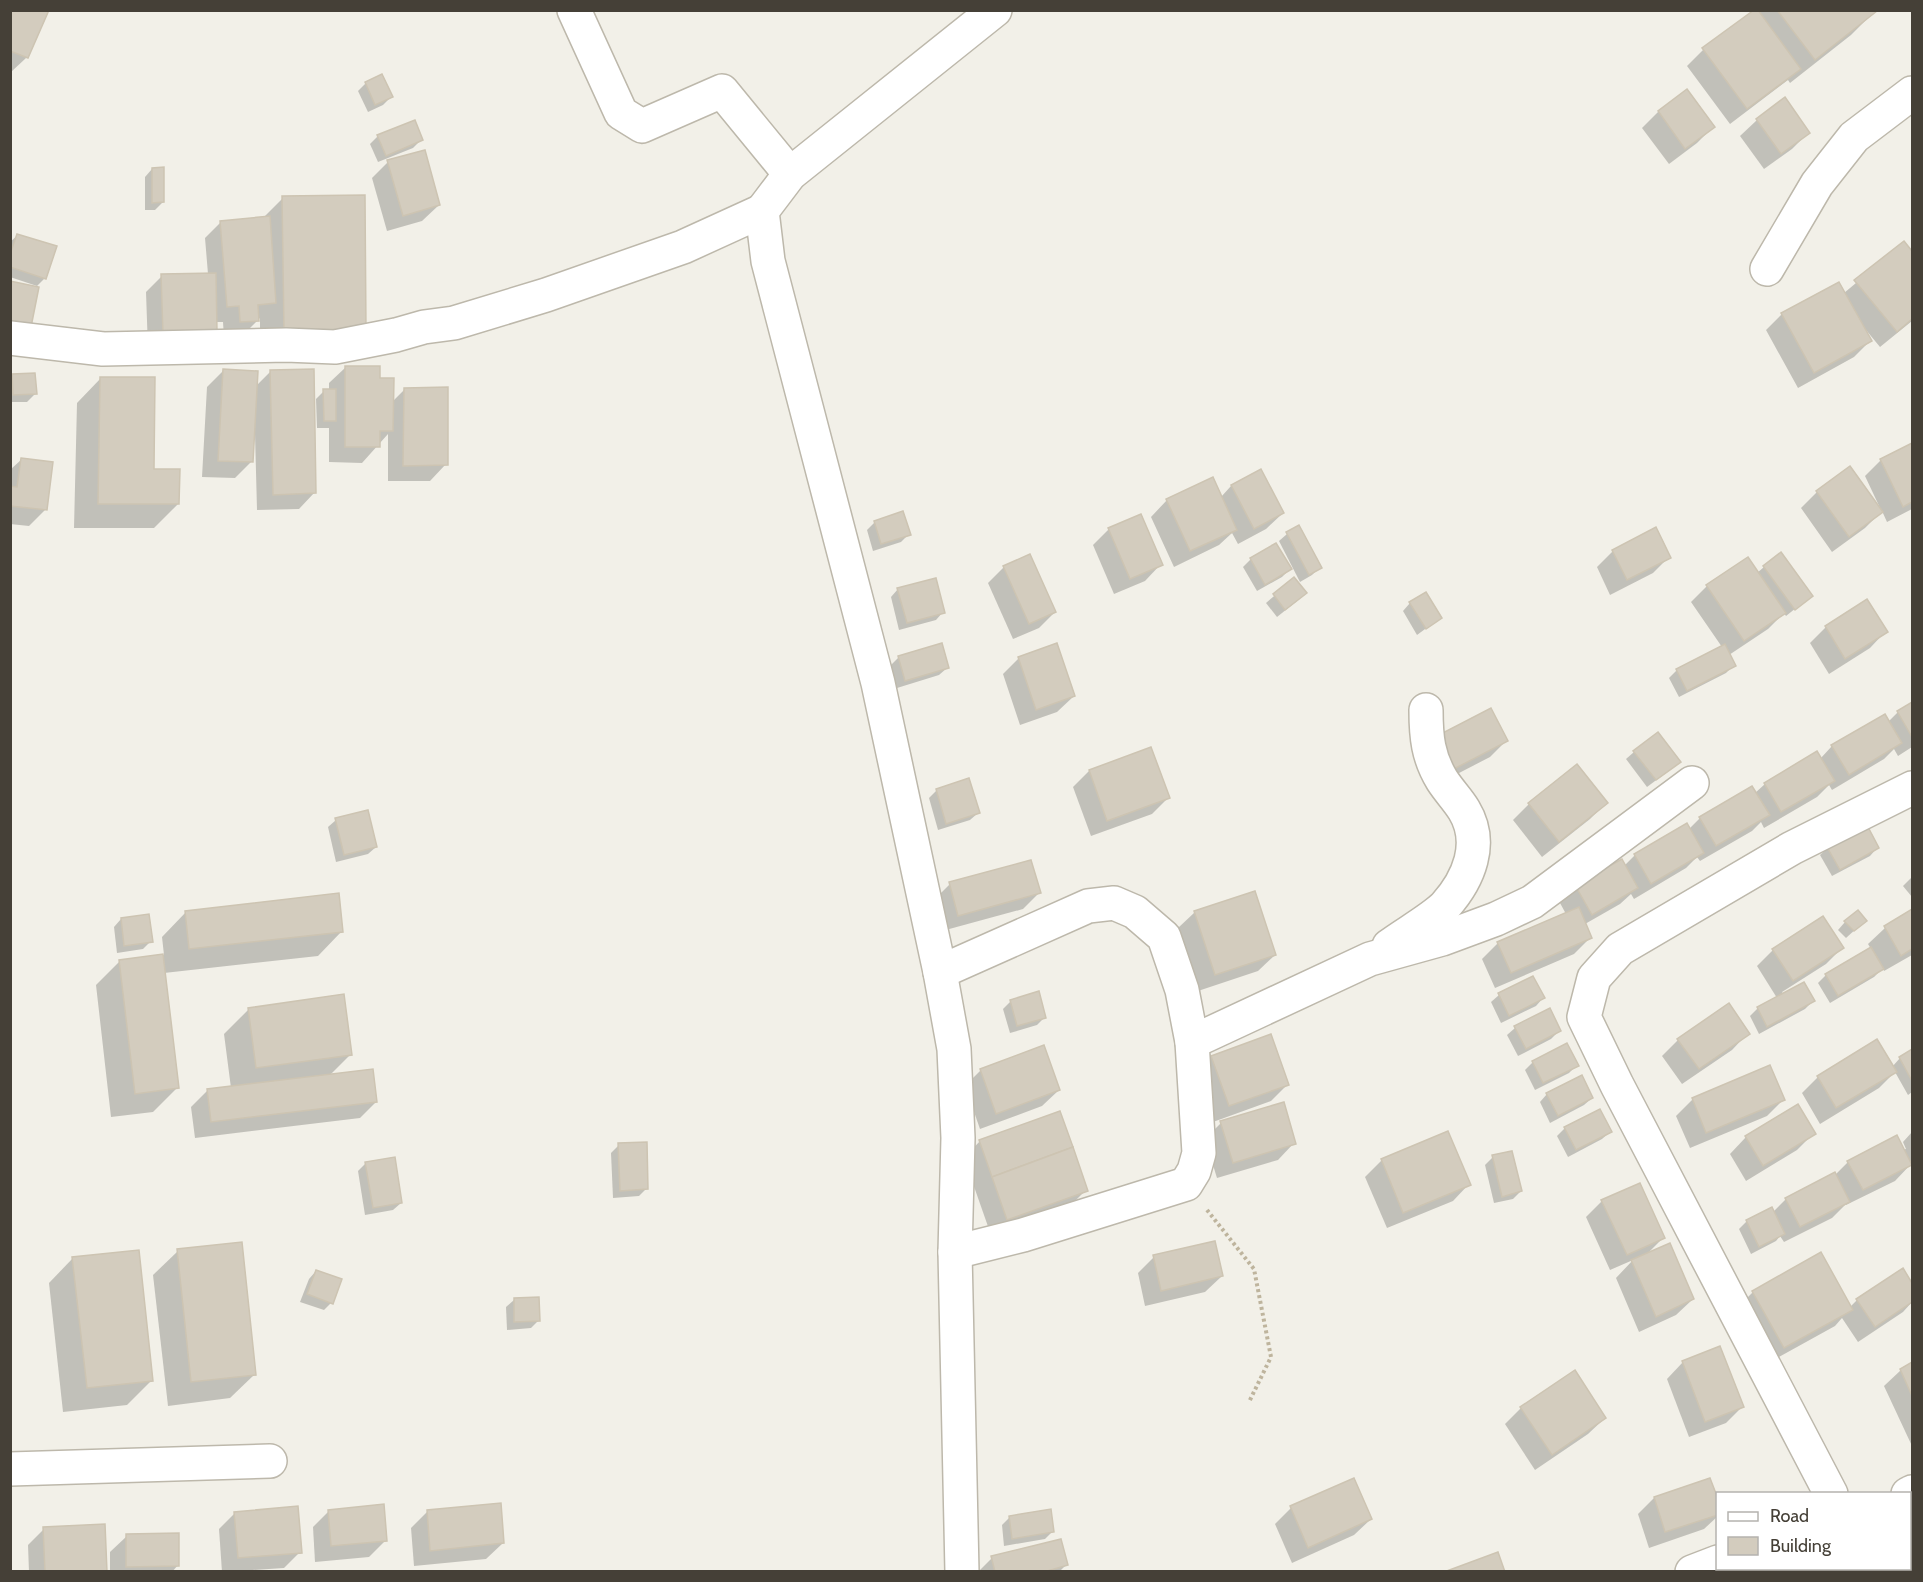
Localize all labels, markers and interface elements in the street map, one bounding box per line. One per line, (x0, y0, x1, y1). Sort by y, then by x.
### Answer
legend (1716, 1492, 1911, 1570)
text: Road (1770, 1505, 1809, 1527)
text: Building (1770, 1535, 1832, 1557)

